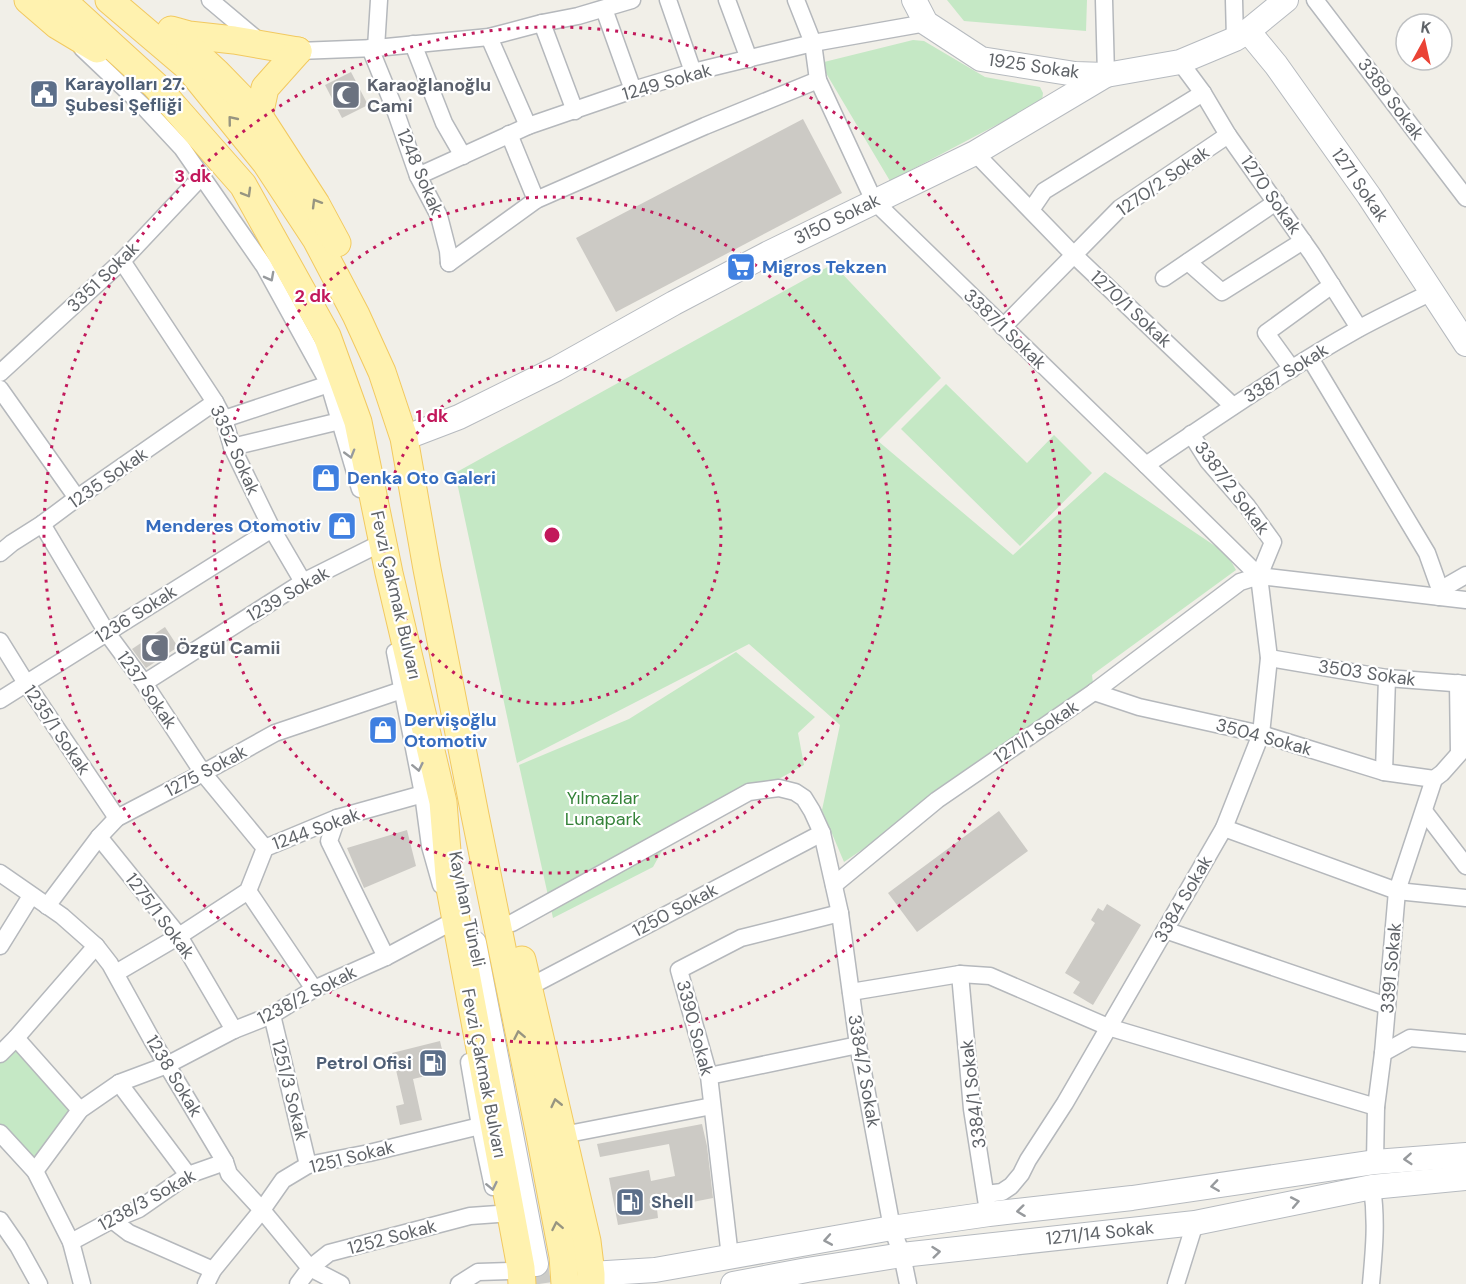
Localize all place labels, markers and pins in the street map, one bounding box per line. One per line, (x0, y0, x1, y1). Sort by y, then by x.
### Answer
place label: Karayolları 27. Şubesi Şefliği (65, 72, 185, 117)
place label: Karaoğlanoğlu Cami (367, 73, 491, 118)
public building icon: Karayolları 27. Şubesi Şefliği (28, 78, 60, 110)
mosque icon: Karaoğlanoğlu Cami (330, 79, 362, 111)
supermarket icon: Migros Tekzen (725, 251, 757, 283)
place label: Migros Tekzen (762, 255, 887, 279)
shop icon: Denka Oto Galeri (310, 462, 342, 494)
place label: Denka Oto Galeri (347, 466, 496, 490)
shop icon: Menderes Otomotiv (326, 510, 358, 542)
place label: Menderes Otomotiv (146, 514, 321, 538)
centre of rings (542, 525, 562, 545)
mosque icon: Özgül Camii (139, 632, 171, 664)
place label: Özgül Camii (176, 636, 280, 660)
place label: Dervişoğlu Otomotiv (404, 708, 497, 753)
shop icon: Dervişoğlu Otomotiv (367, 714, 399, 746)
fuel station icon: Petrol Ofisi (417, 1047, 449, 1079)
place label: Petrol Ofisi (316, 1051, 412, 1075)
fuel station icon: Shell (614, 1186, 646, 1218)
place label: Shell (651, 1190, 693, 1214)

